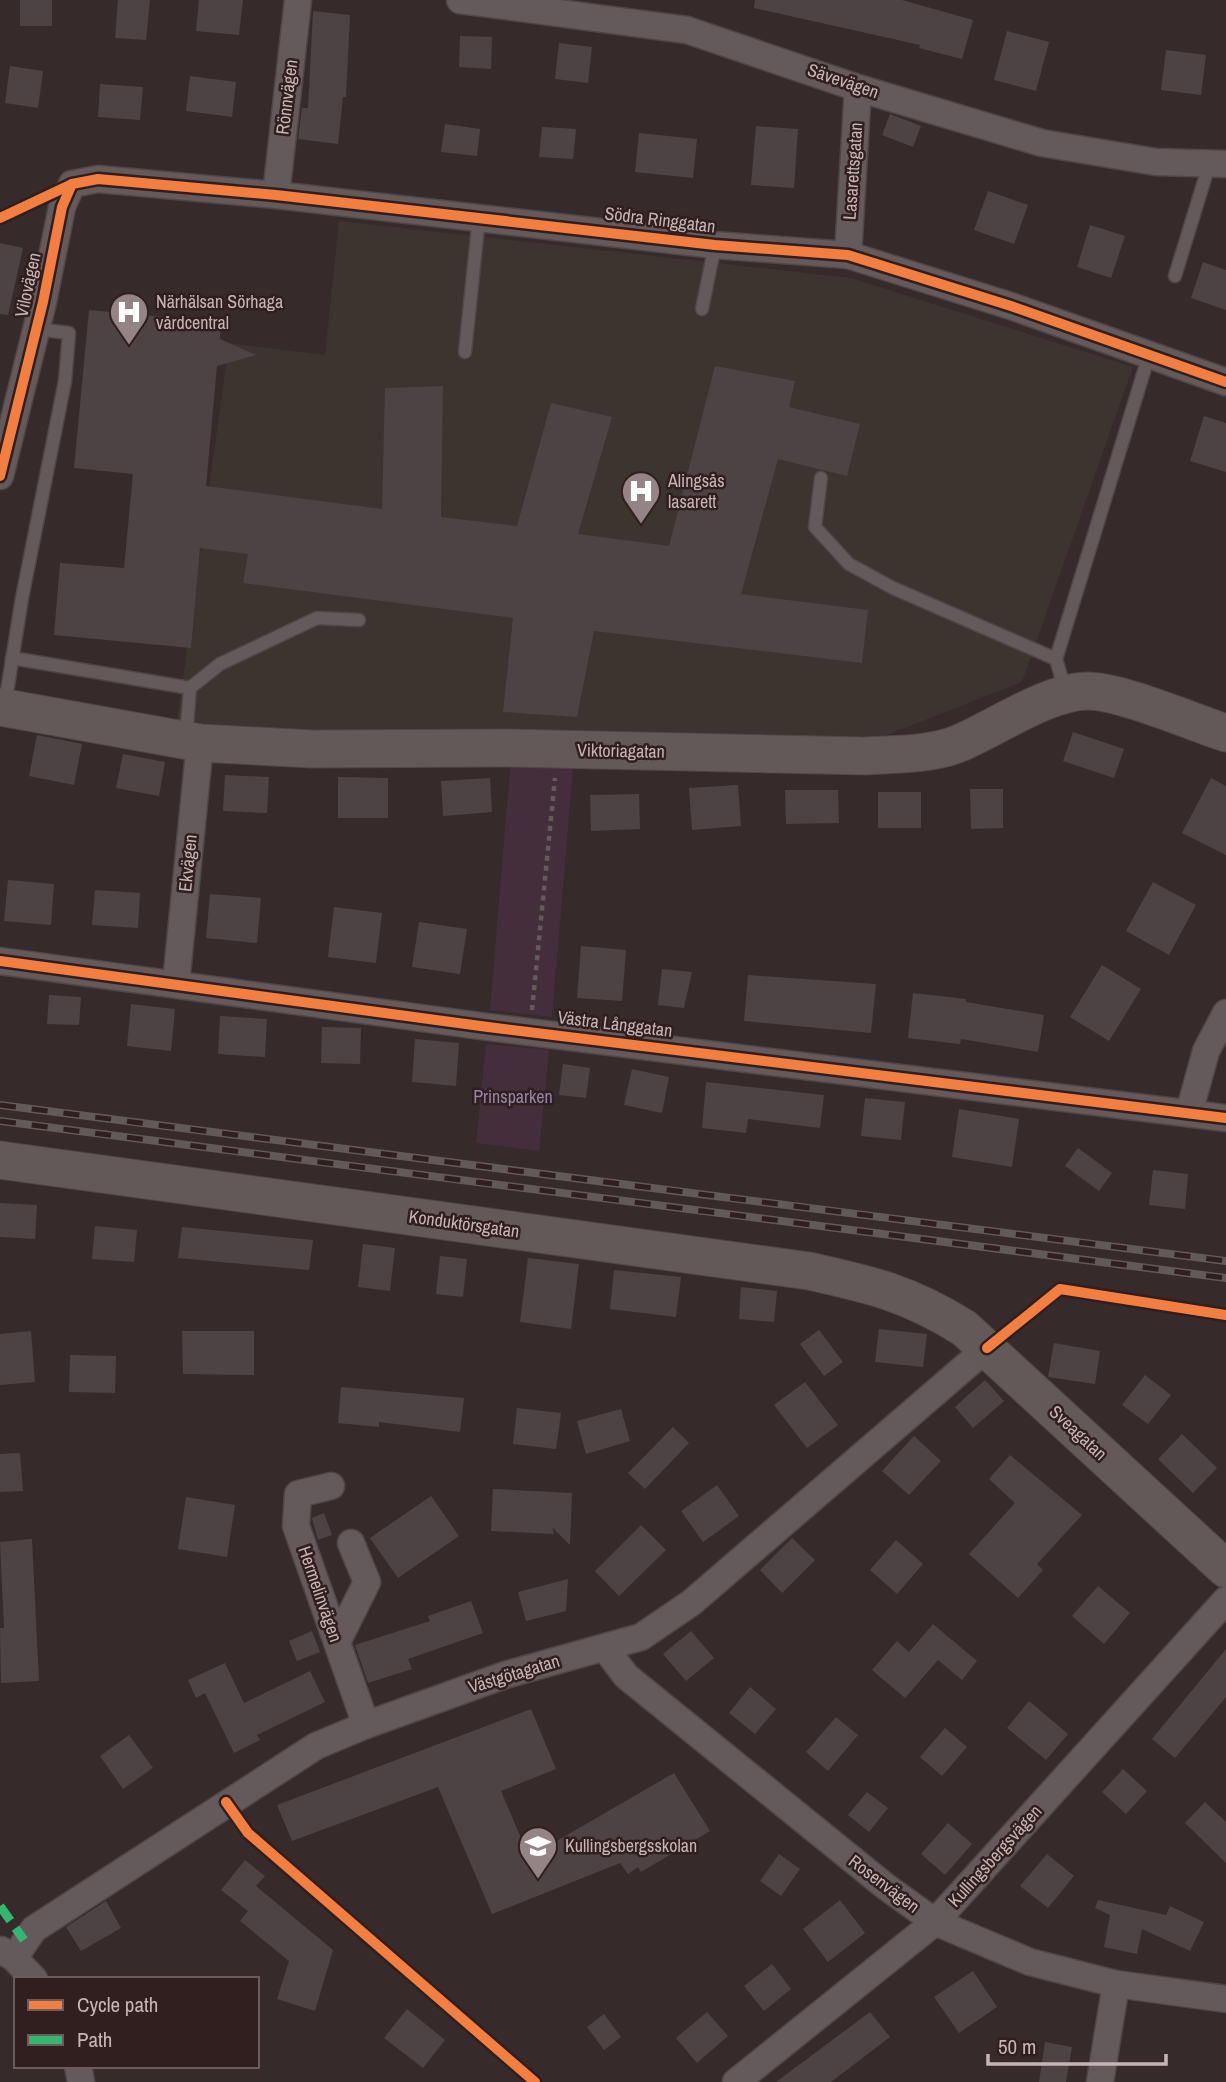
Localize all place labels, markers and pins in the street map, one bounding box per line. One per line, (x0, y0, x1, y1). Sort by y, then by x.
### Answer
place label: Närhälsan Sörhaga vårdcentral (156, 289, 283, 335)
hospital icon: Närhälsan Sörhaga vårdcentral (108, 291, 150, 346)
place label: Alingsås lasarett (667, 468, 725, 514)
hospital icon: Alingsås lasarett (620, 470, 662, 525)
school or university icon: Kullingsbergsskolan (517, 1825, 559, 1880)
place label: Kullingsbergsskolan (565, 1833, 697, 1858)

